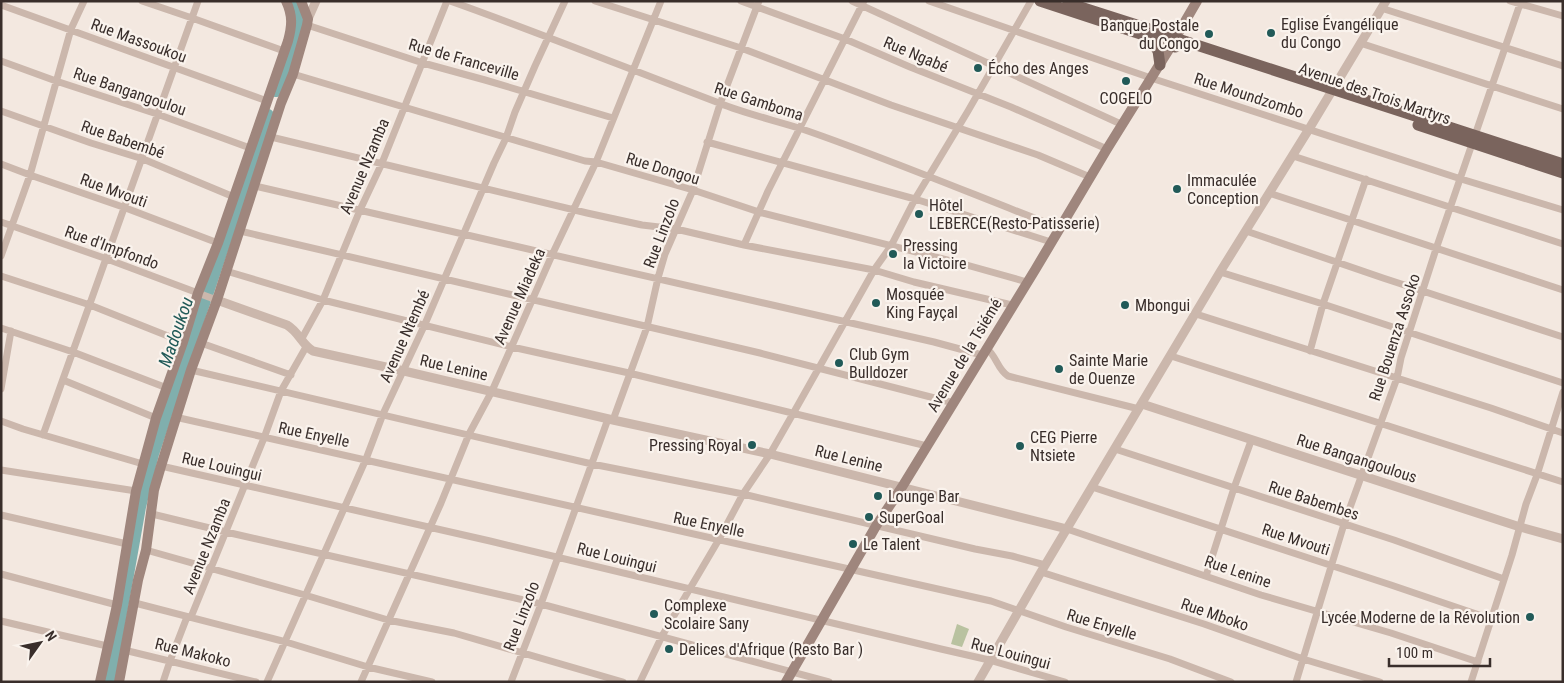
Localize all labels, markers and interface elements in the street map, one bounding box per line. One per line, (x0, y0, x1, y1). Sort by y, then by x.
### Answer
street label: Rue Massoukou (88, 14, 189, 67)
place label: Eglise Évangélique du Congo (1281, 15, 1398, 52)
place label: Banque Postale du Congo (1100, 16, 1199, 53)
marker: Eglise Évangélique du Congo (1265, 27, 1277, 39)
marker: Banque Postale du Congo (1203, 28, 1215, 40)
street label: Rue Ngabé (881, 32, 951, 77)
street label: Rue de Franceville (406, 35, 521, 84)
place label: Écho des Anges (988, 59, 1089, 78)
street label: Avenue des Trois Martyrs (1296, 59, 1453, 128)
marker: Écho des Anges (972, 62, 984, 74)
street label: Rue Bangangoulou (71, 63, 189, 120)
street label: Rue Moundzombo (1192, 69, 1306, 122)
marker: COGELO (1120, 75, 1132, 87)
street label: Rue Gamboma (712, 78, 806, 125)
place label: COGELO (1100, 89, 1152, 108)
street label: Rue Babembé (79, 116, 167, 163)
street label: Avenue Nzamba (336, 116, 393, 217)
street label: Rue Dongou (624, 148, 702, 189)
street label: Rue Mvouti (78, 170, 150, 211)
place label: Immaculée Conception (1187, 171, 1259, 208)
marker: Immaculée Conception (1171, 183, 1183, 195)
street label: Rue Linzolo (640, 196, 683, 271)
place label: Hôtel LEBERCE(Resto-Patisserie) (929, 196, 1100, 233)
marker: Hôtel LEBERCE(Resto-Patisserie) (913, 208, 925, 220)
street label: Rue d'Impfondo (62, 222, 162, 273)
place label: Pressing la Victoire (903, 236, 967, 273)
street label: Avenue Miadeka (490, 245, 549, 347)
marker: Pressing la Victoire (887, 248, 899, 260)
street label: Rue Bouenza Assoko (1365, 271, 1424, 403)
place label: Mosquée King Fayçal (886, 285, 958, 322)
street label: Avenue Ntembé (376, 287, 433, 385)
water label: Madoukou (154, 294, 197, 370)
street label: Avenue de la Tsiémé (923, 295, 1006, 415)
place label: Mbongui (1135, 296, 1190, 315)
marker: Mosquée King Fayçal (870, 297, 882, 309)
marker: Mbongui (1119, 299, 1131, 311)
place label: Club Gym Bulldozer (849, 345, 909, 382)
street label: Rue Lenine (418, 350, 490, 385)
place label: Sainte Marie de Ouenze (1069, 351, 1148, 388)
marker: Club Gym Bulldozer (833, 357, 845, 369)
marker: Sainte Marie de Ouenze (1053, 363, 1065, 375)
street label: Rue Enyelle (277, 418, 351, 451)
place label: CEG Pierre Ntsiete (1030, 428, 1097, 465)
street label: Rue Bangangoulous (1294, 430, 1419, 487)
place label: Pressing Royal (649, 436, 742, 455)
marker: Pressing Royal (746, 439, 758, 451)
marker: CEG Pierre Ntsiete (1014, 440, 1026, 452)
street label: Rue Lenine (813, 441, 885, 476)
street label: Rue Louingui (180, 448, 264, 485)
street label: Rue Babembes (1266, 477, 1361, 524)
place label: Lounge Bar (888, 487, 960, 506)
marker: Lounge Bar (872, 490, 884, 502)
street label: Avenue Nzamba (179, 495, 234, 597)
street label: Rue Enyelle (672, 508, 746, 541)
place label: SuperGoal (879, 508, 944, 527)
marker: SuperGoal (863, 511, 875, 523)
street label: Rue Mvouti (1259, 520, 1332, 559)
place label: Le Talent (863, 535, 921, 554)
street label: Rue Louingui (575, 538, 659, 577)
marker: Le Talent (847, 538, 859, 550)
street label: Rue Lenine (1202, 551, 1274, 592)
street label: Rue Linzolo (500, 579, 543, 654)
street label: Rue Mboko (1178, 594, 1251, 635)
place label: Complexe Scolaire Sany (664, 596, 749, 633)
street label: Rue Enyelle (1065, 605, 1139, 644)
marker: Complexe Scolaire Sany (648, 608, 660, 620)
place label: Lycée Moderne de la Révolution (1321, 608, 1520, 627)
marker: Lycée Moderne de la Révolution (1524, 611, 1536, 623)
north arrow (15, 618, 65, 668)
text: N (42, 628, 60, 644)
street label: Rue Makoko (153, 634, 233, 671)
street label: Rue Louingui (969, 634, 1053, 673)
scale bar (1389, 636, 1490, 668)
place label: Delices d'Afrique (Resto Bar ) (679, 640, 863, 659)
marker: Delices d'Afrique (Resto Bar ) (663, 643, 675, 655)
text: 100 m (1396, 644, 1433, 662)

